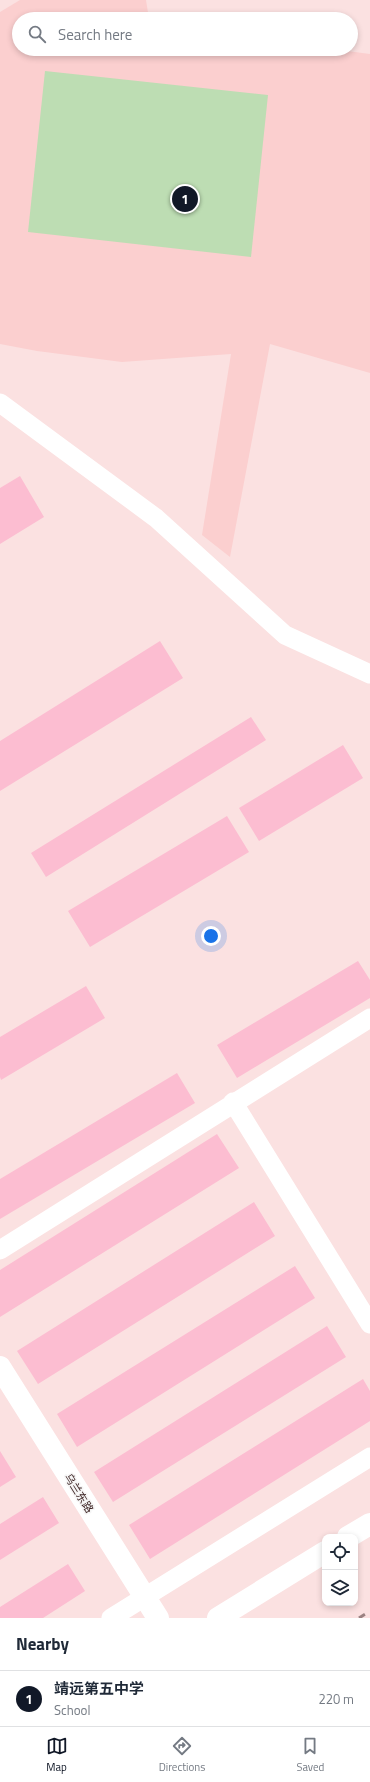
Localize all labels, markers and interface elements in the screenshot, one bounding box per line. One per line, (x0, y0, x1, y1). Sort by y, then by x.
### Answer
search box (12, 12, 358, 56)
icon: search (26, 23, 48, 45)
text: Search here (58, 23, 132, 46)
pin: 1 (172, 184, 198, 214)
your location (201, 926, 221, 946)
street label: 乌兰东路 (61, 1470, 97, 1516)
map controls (322, 1534, 358, 1606)
button: locate (322, 1534, 358, 1570)
button: layers (322, 1570, 358, 1606)
text: Nearby (16, 1631, 69, 1657)
text: 靖远第五中学 (54, 1677, 144, 1700)
text: 1 (25, 1689, 33, 1709)
text: 220 m (318, 1689, 354, 1709)
text: School (54, 1700, 90, 1720)
tab: Map (46, 1735, 68, 1775)
tab: Directions (159, 1735, 205, 1775)
tab: Saved (296, 1735, 324, 1775)

